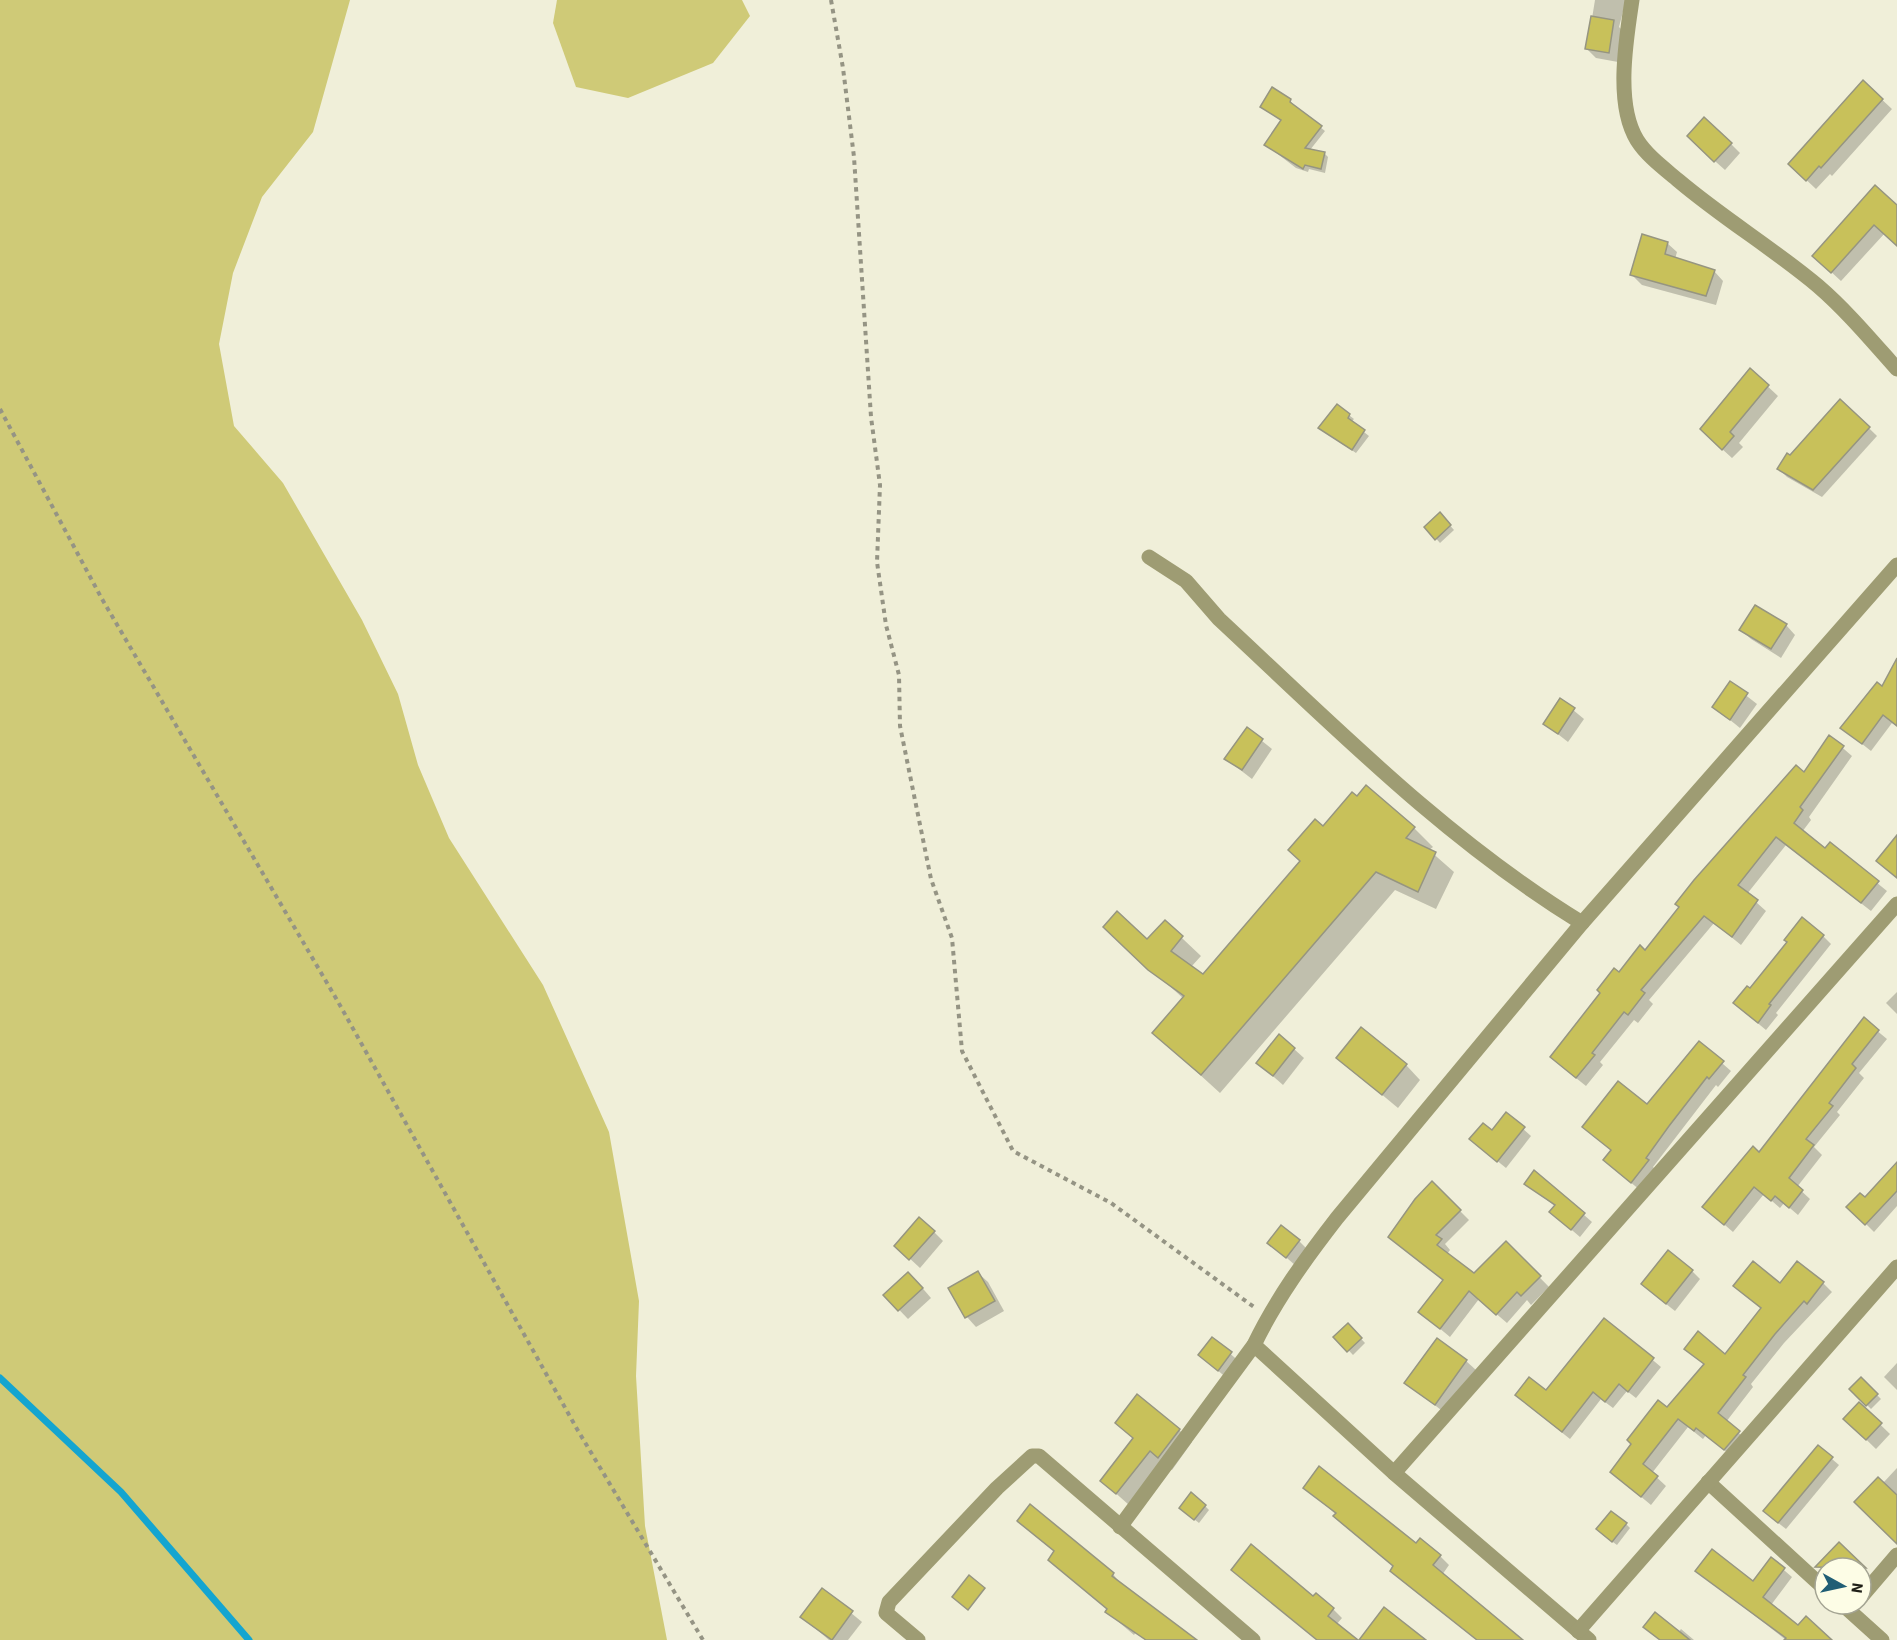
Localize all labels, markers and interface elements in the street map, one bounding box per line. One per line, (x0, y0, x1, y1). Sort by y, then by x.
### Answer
north arrow (1813, 1556, 1873, 1616)
text: N (1845, 1581, 1868, 1595)

